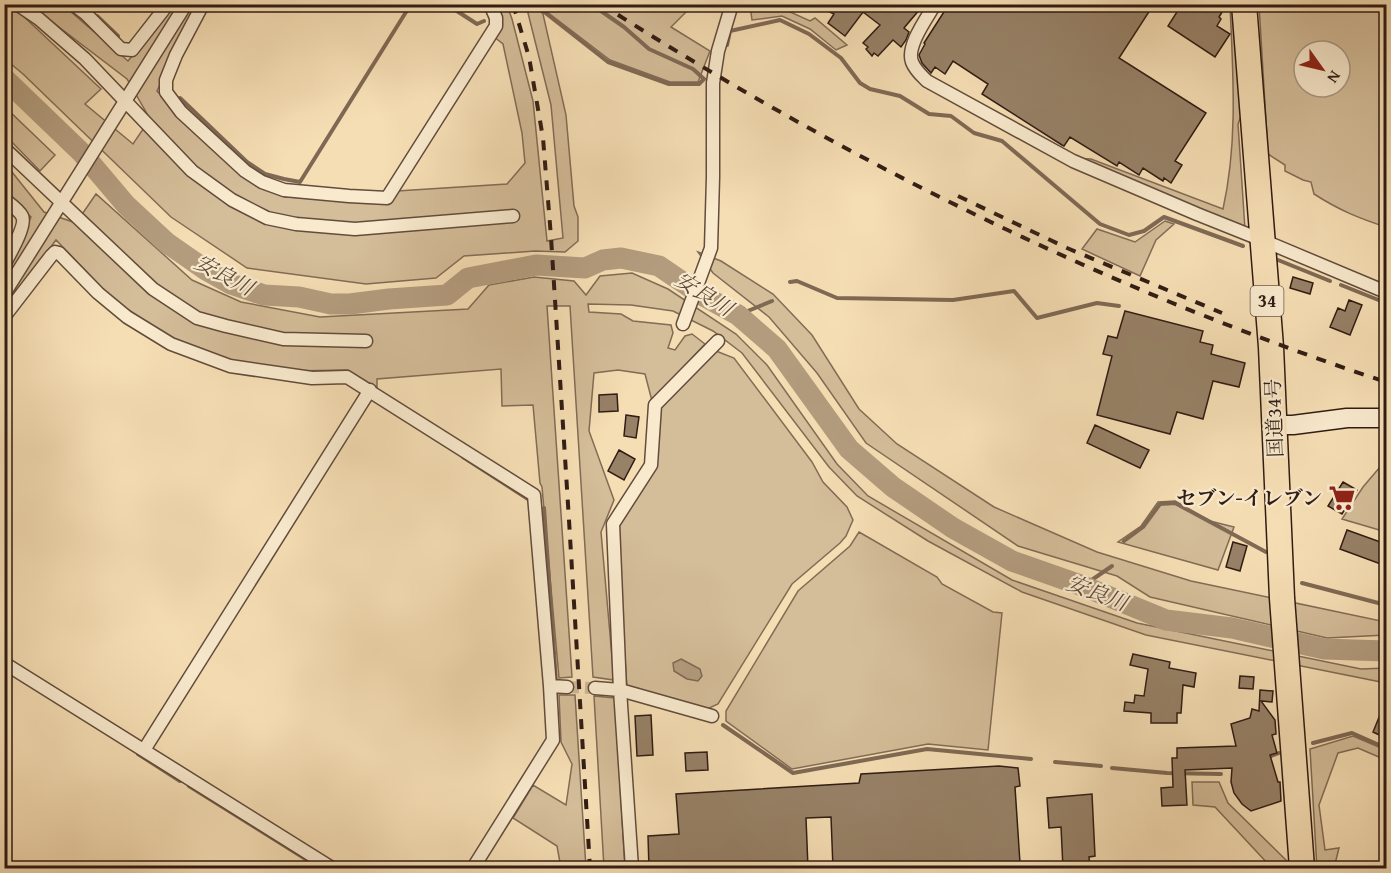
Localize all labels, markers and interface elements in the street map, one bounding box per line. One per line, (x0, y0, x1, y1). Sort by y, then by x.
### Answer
north arrow (1292, 39, 1352, 99)
text: N (1321, 66, 1347, 89)
water label: 安良川 (189, 246, 261, 304)
water label: 安良川 (669, 264, 741, 324)
road number: 34 (1250, 286, 1284, 316)
street label: 国道34号 (1258, 378, 1289, 458)
place label: セブン-イレブン (1176, 483, 1322, 512)
supermarket icon: セブン-イレブン (1327, 483, 1357, 513)
water label: 安良川 (1062, 567, 1134, 619)

